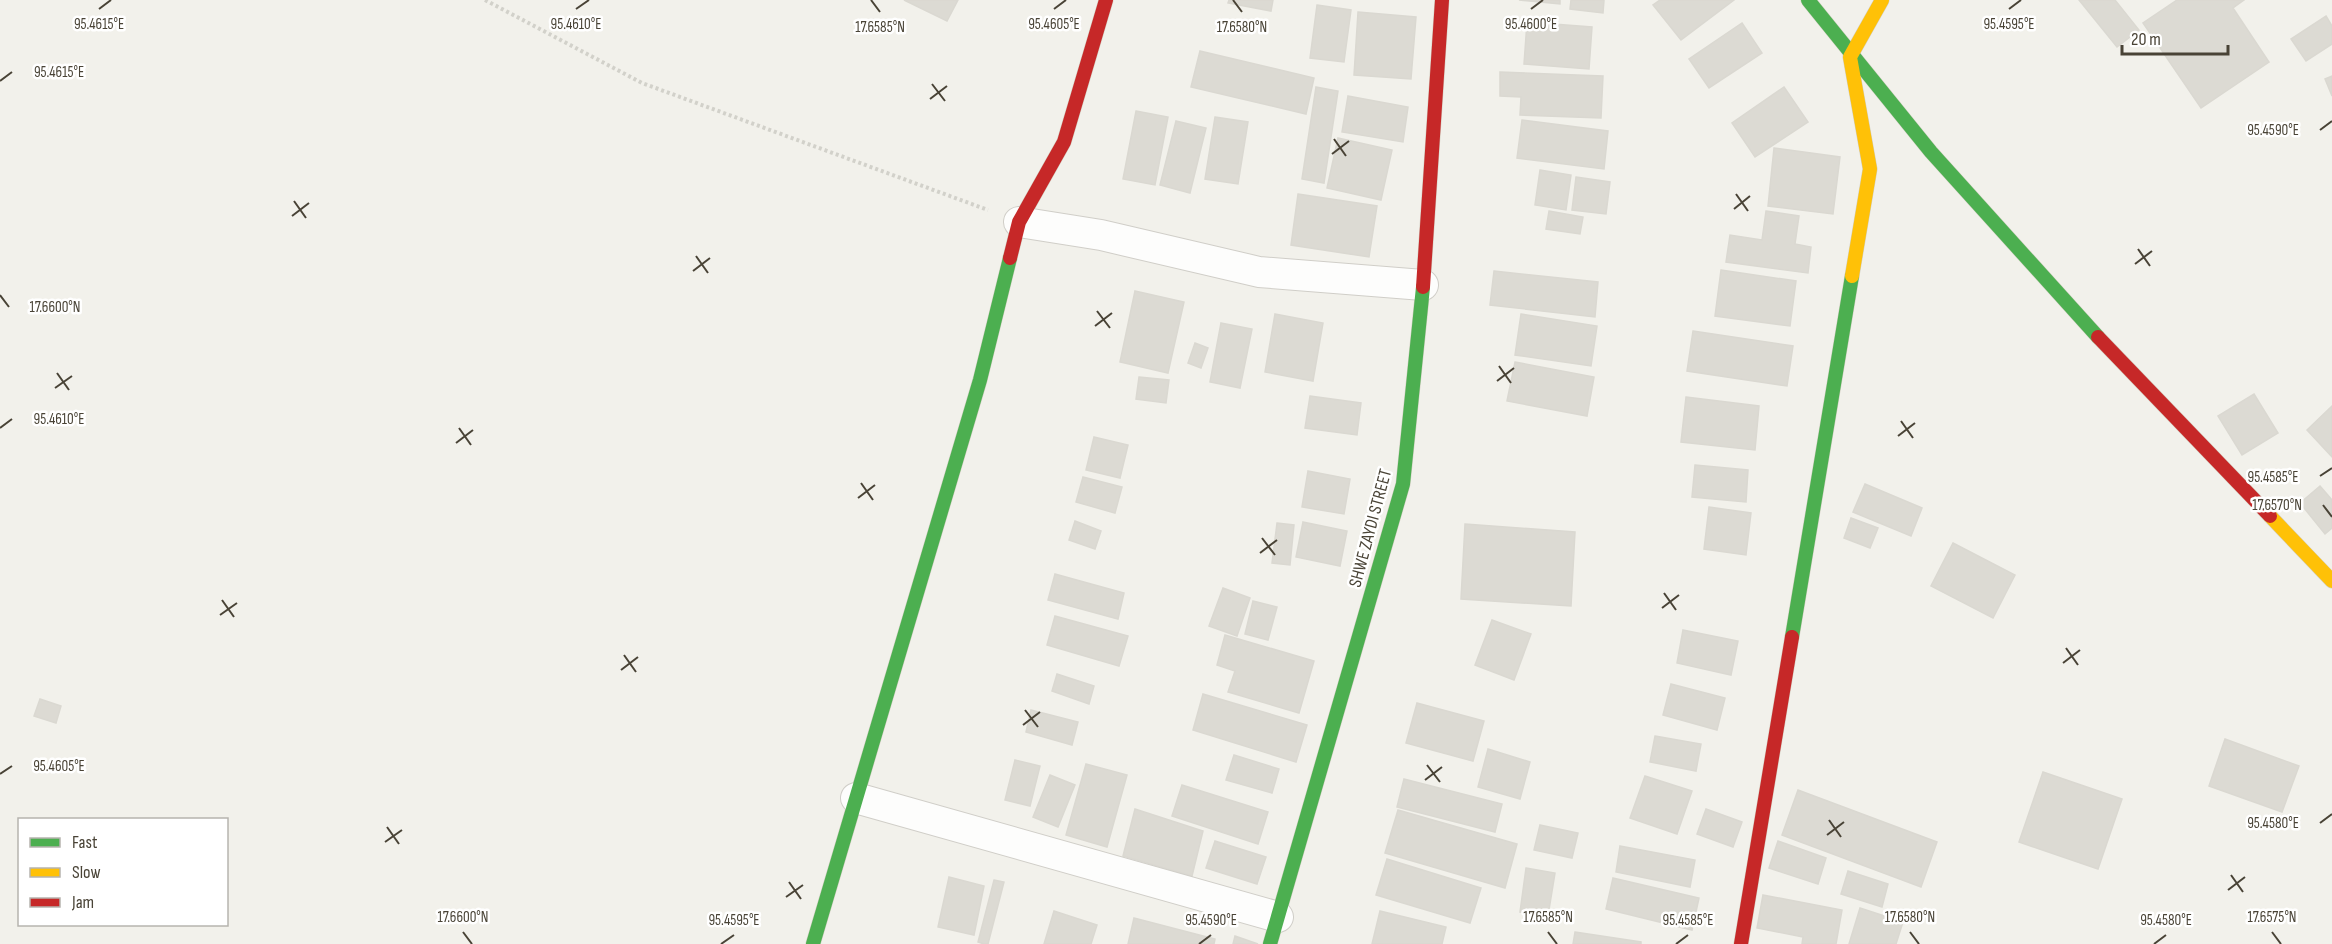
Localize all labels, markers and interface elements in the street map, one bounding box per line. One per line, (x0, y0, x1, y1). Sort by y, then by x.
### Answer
text: 95.4615°E (74, 15, 124, 34)
text: 95.4610°E (551, 15, 601, 34)
text: 95.4605°E (1028, 15, 1080, 34)
text: 95.4600°E (1505, 15, 1557, 34)
text: 95.4595°E (1983, 15, 2035, 34)
text: 17.6585°N (855, 18, 905, 37)
text: 17.6580°N (1217, 18, 1267, 37)
scale bar (2122, 18, 2228, 56)
text: 20 m (2131, 29, 2161, 50)
text: 95.4615°E (34, 63, 84, 82)
text: 95.4590°E (2247, 121, 2299, 140)
text: 17.6600°N (29, 298, 81, 317)
text: 95.4610°E (34, 410, 84, 429)
street label: SHWE ZAYDI STREET (1345, 467, 1396, 590)
text: 95.4585°E (2247, 468, 2299, 487)
text: 17.6570°N (2252, 496, 2302, 515)
text: 95.4605°E (33, 757, 85, 776)
text: 95.4580°E (2247, 814, 2299, 833)
legend (18, 818, 228, 926)
text: Fast (72, 832, 98, 853)
text: Slow (72, 862, 101, 883)
text: Jam (71, 892, 94, 913)
text: 17.6600°N (437, 908, 489, 927)
text: 17.6585°N (1523, 908, 1573, 927)
text: 17.6580°N (1885, 908, 1935, 927)
text: 17.6575°N (2247, 908, 2297, 927)
text: 95.4595°E (708, 911, 760, 930)
text: 95.4590°E (1185, 911, 1237, 930)
text: 95.4585°E (1662, 911, 1714, 930)
text: 95.4580°E (2140, 911, 2192, 930)

